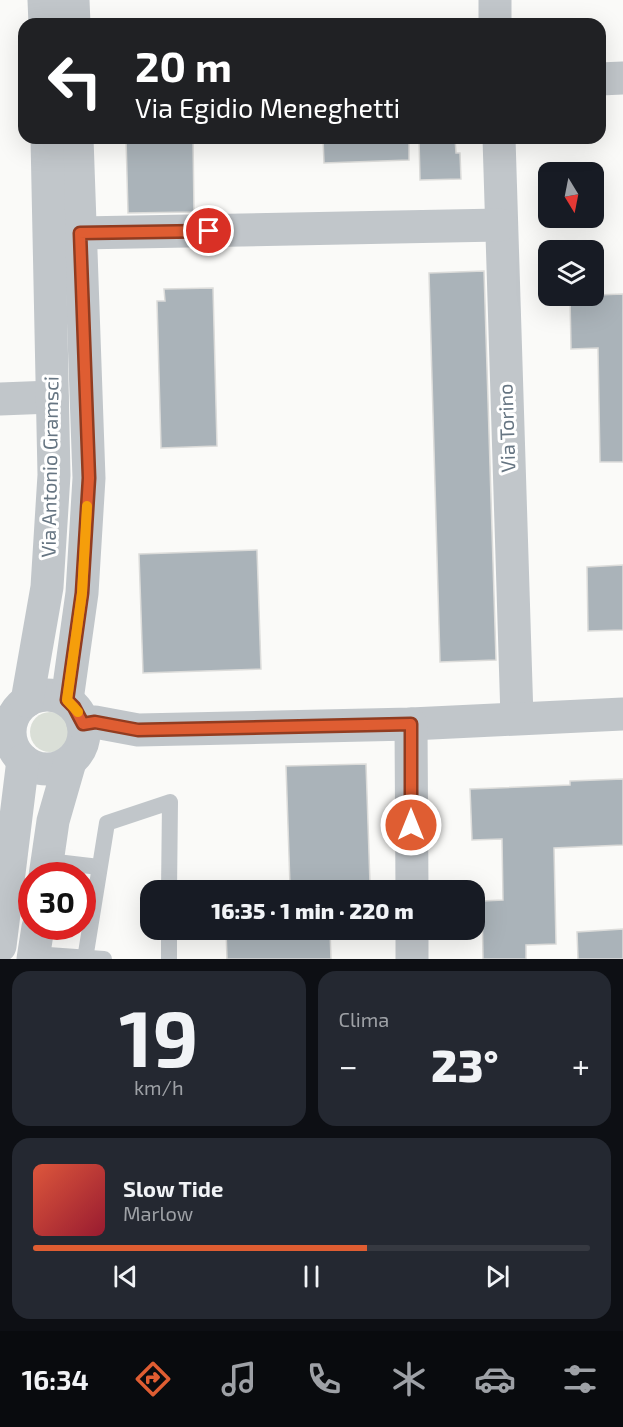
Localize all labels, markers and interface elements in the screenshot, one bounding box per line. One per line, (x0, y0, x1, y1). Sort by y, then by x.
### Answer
text: 20 m (135, 40, 232, 90)
icon: left (36, 42, 114, 120)
text: Via Egidio Meneghetti (135, 91, 400, 123)
north arrow (538, 162, 604, 228)
map controls (538, 162, 604, 306)
pin (183, 205, 234, 256)
icon: arrive (192, 214, 225, 247)
button: layers (538, 240, 604, 306)
street label: Via Antonio Gramsci (35, 376, 63, 558)
street label: Via Torino (492, 383, 520, 473)
position arrow (379, 793, 443, 857)
speed limit sign: 30 (18, 862, 96, 940)
text: 16:35 · 1 min · 220 m (211, 897, 414, 923)
text: 19 (119, 989, 199, 1083)
text: Clima (339, 1007, 389, 1031)
text: 23° (431, 1037, 499, 1091)
text: − (339, 1045, 358, 1085)
text: + (572, 1045, 590, 1085)
text: km/h (134, 1075, 184, 1099)
text: Slow Tide (123, 1175, 223, 1201)
text: Marlow (123, 1201, 193, 1225)
icon: previous (109, 1260, 142, 1293)
icon: pause (295, 1260, 328, 1293)
icon: next (481, 1260, 514, 1293)
icon: directions (132, 1358, 174, 1400)
icon: music (218, 1358, 260, 1400)
icon: phone (303, 1358, 345, 1400)
icon: climate (388, 1358, 430, 1400)
icon: car (474, 1358, 516, 1400)
icon: filters (559, 1358, 601, 1400)
text: 16:34 (22, 1363, 89, 1395)

